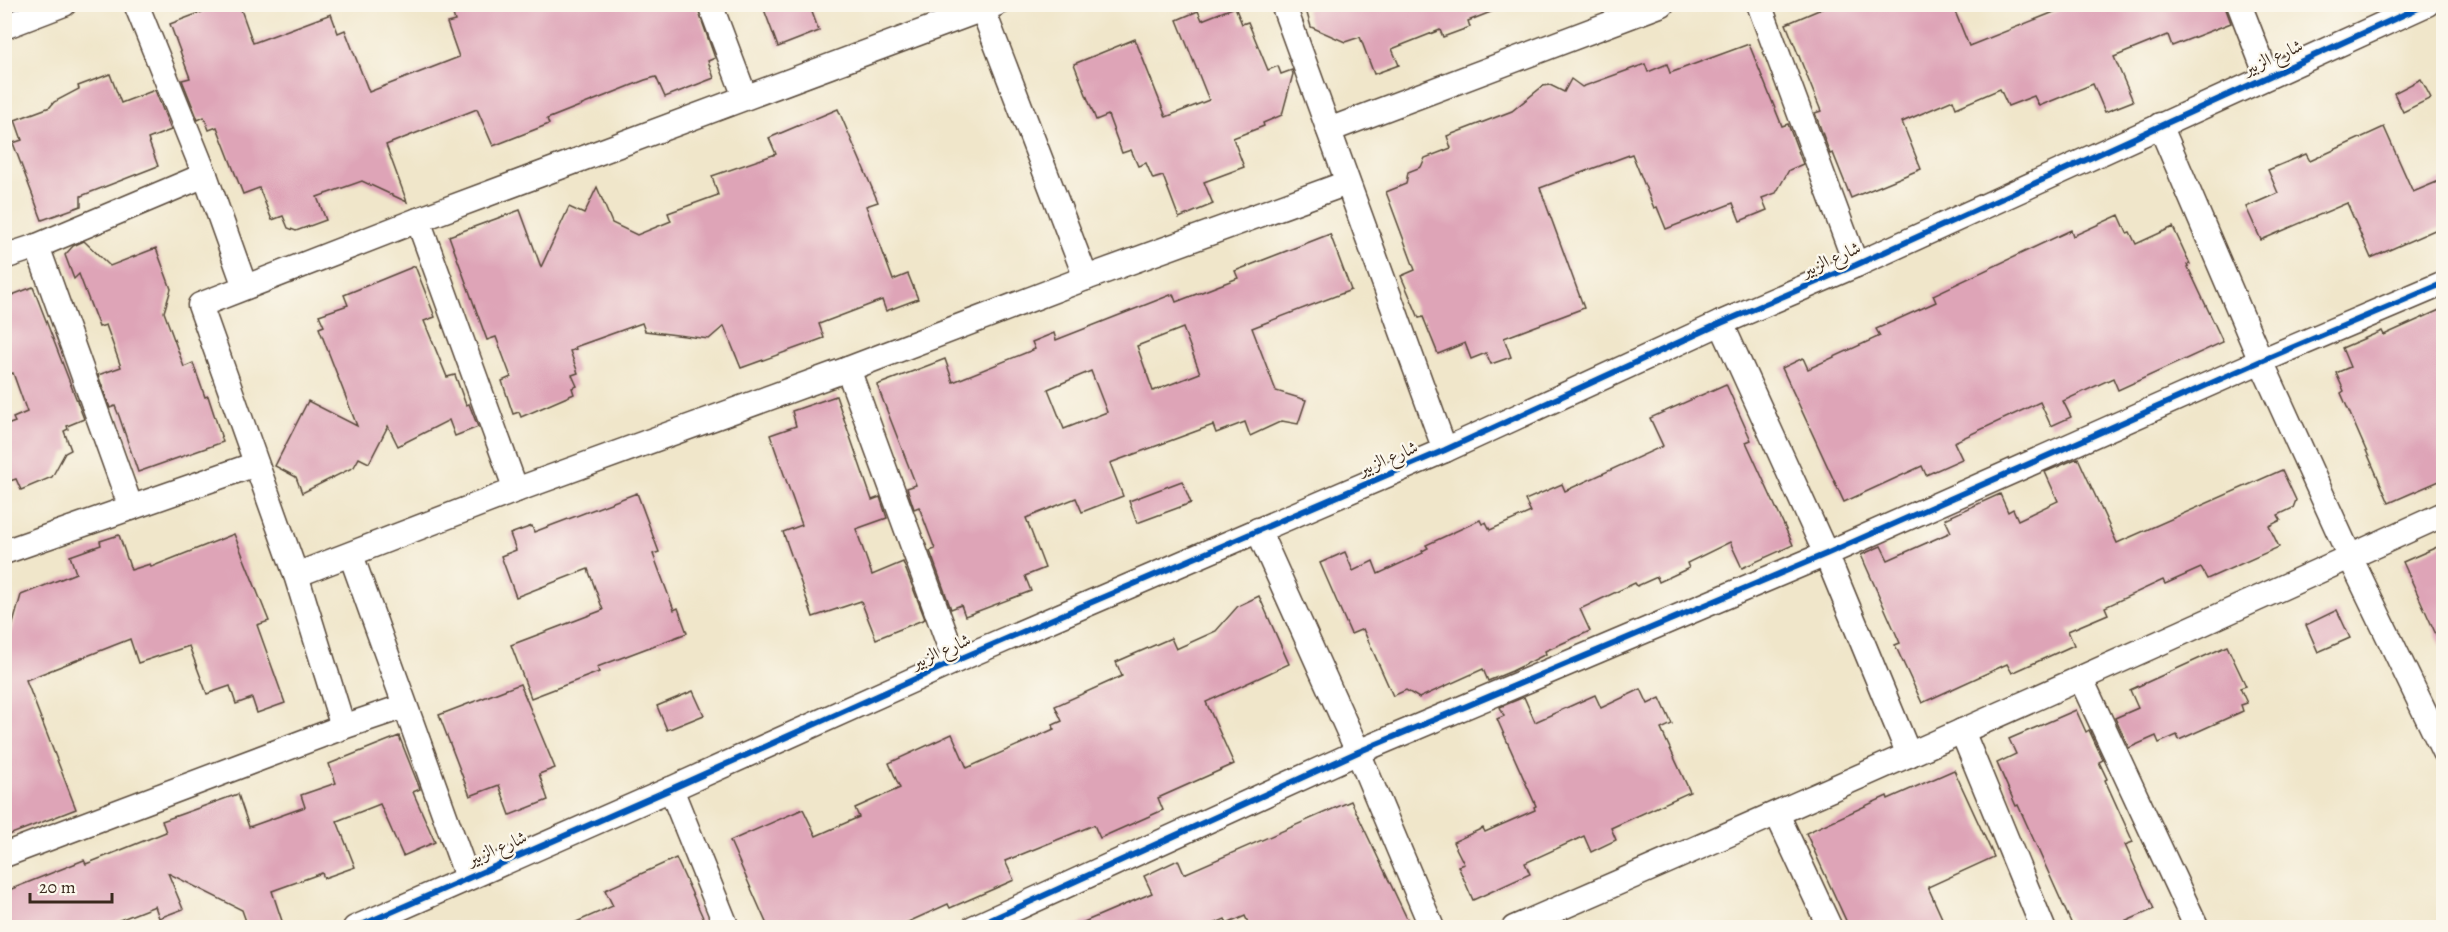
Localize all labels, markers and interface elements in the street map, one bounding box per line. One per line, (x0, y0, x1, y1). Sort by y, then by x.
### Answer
street label: شارع الزبير (2238, 33, 2308, 84)
street label: شارع الزبير (1796, 235, 1866, 286)
street label: شارع الزبير (1353, 435, 1423, 485)
street label: شارع الزبير (906, 627, 976, 678)
street label: شارع الزبير (462, 825, 532, 875)
scale bar (30, 866, 112, 904)
text: 20 m (39, 875, 76, 899)

